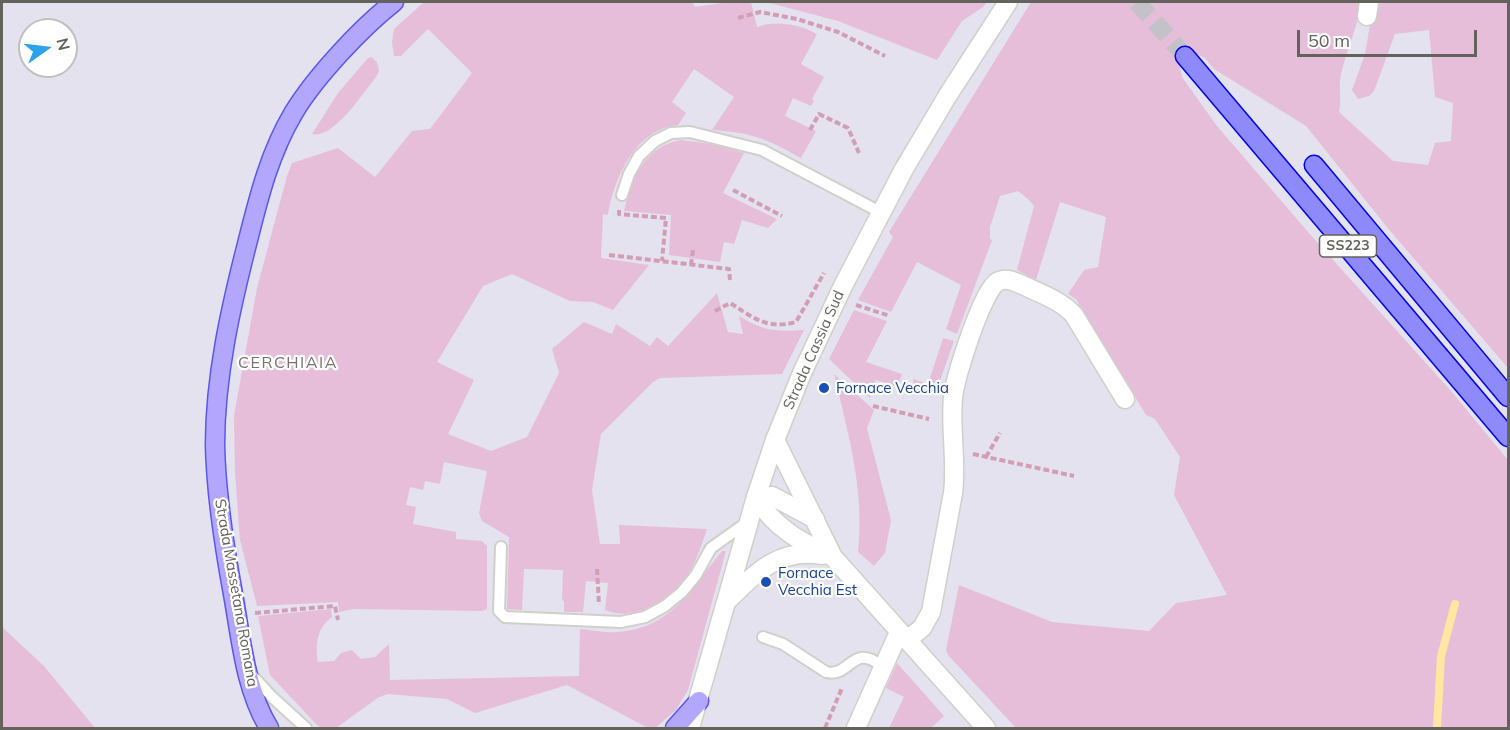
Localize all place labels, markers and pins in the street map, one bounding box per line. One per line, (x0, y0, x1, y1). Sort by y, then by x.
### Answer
place label: Fornace Vecchia (836, 379, 949, 397)
marker: Fornace Vecchia (817, 381, 831, 395)
place label: Fornace Vecchia Est (778, 564, 857, 599)
marker: Fornace Vecchia Est (759, 575, 773, 589)

